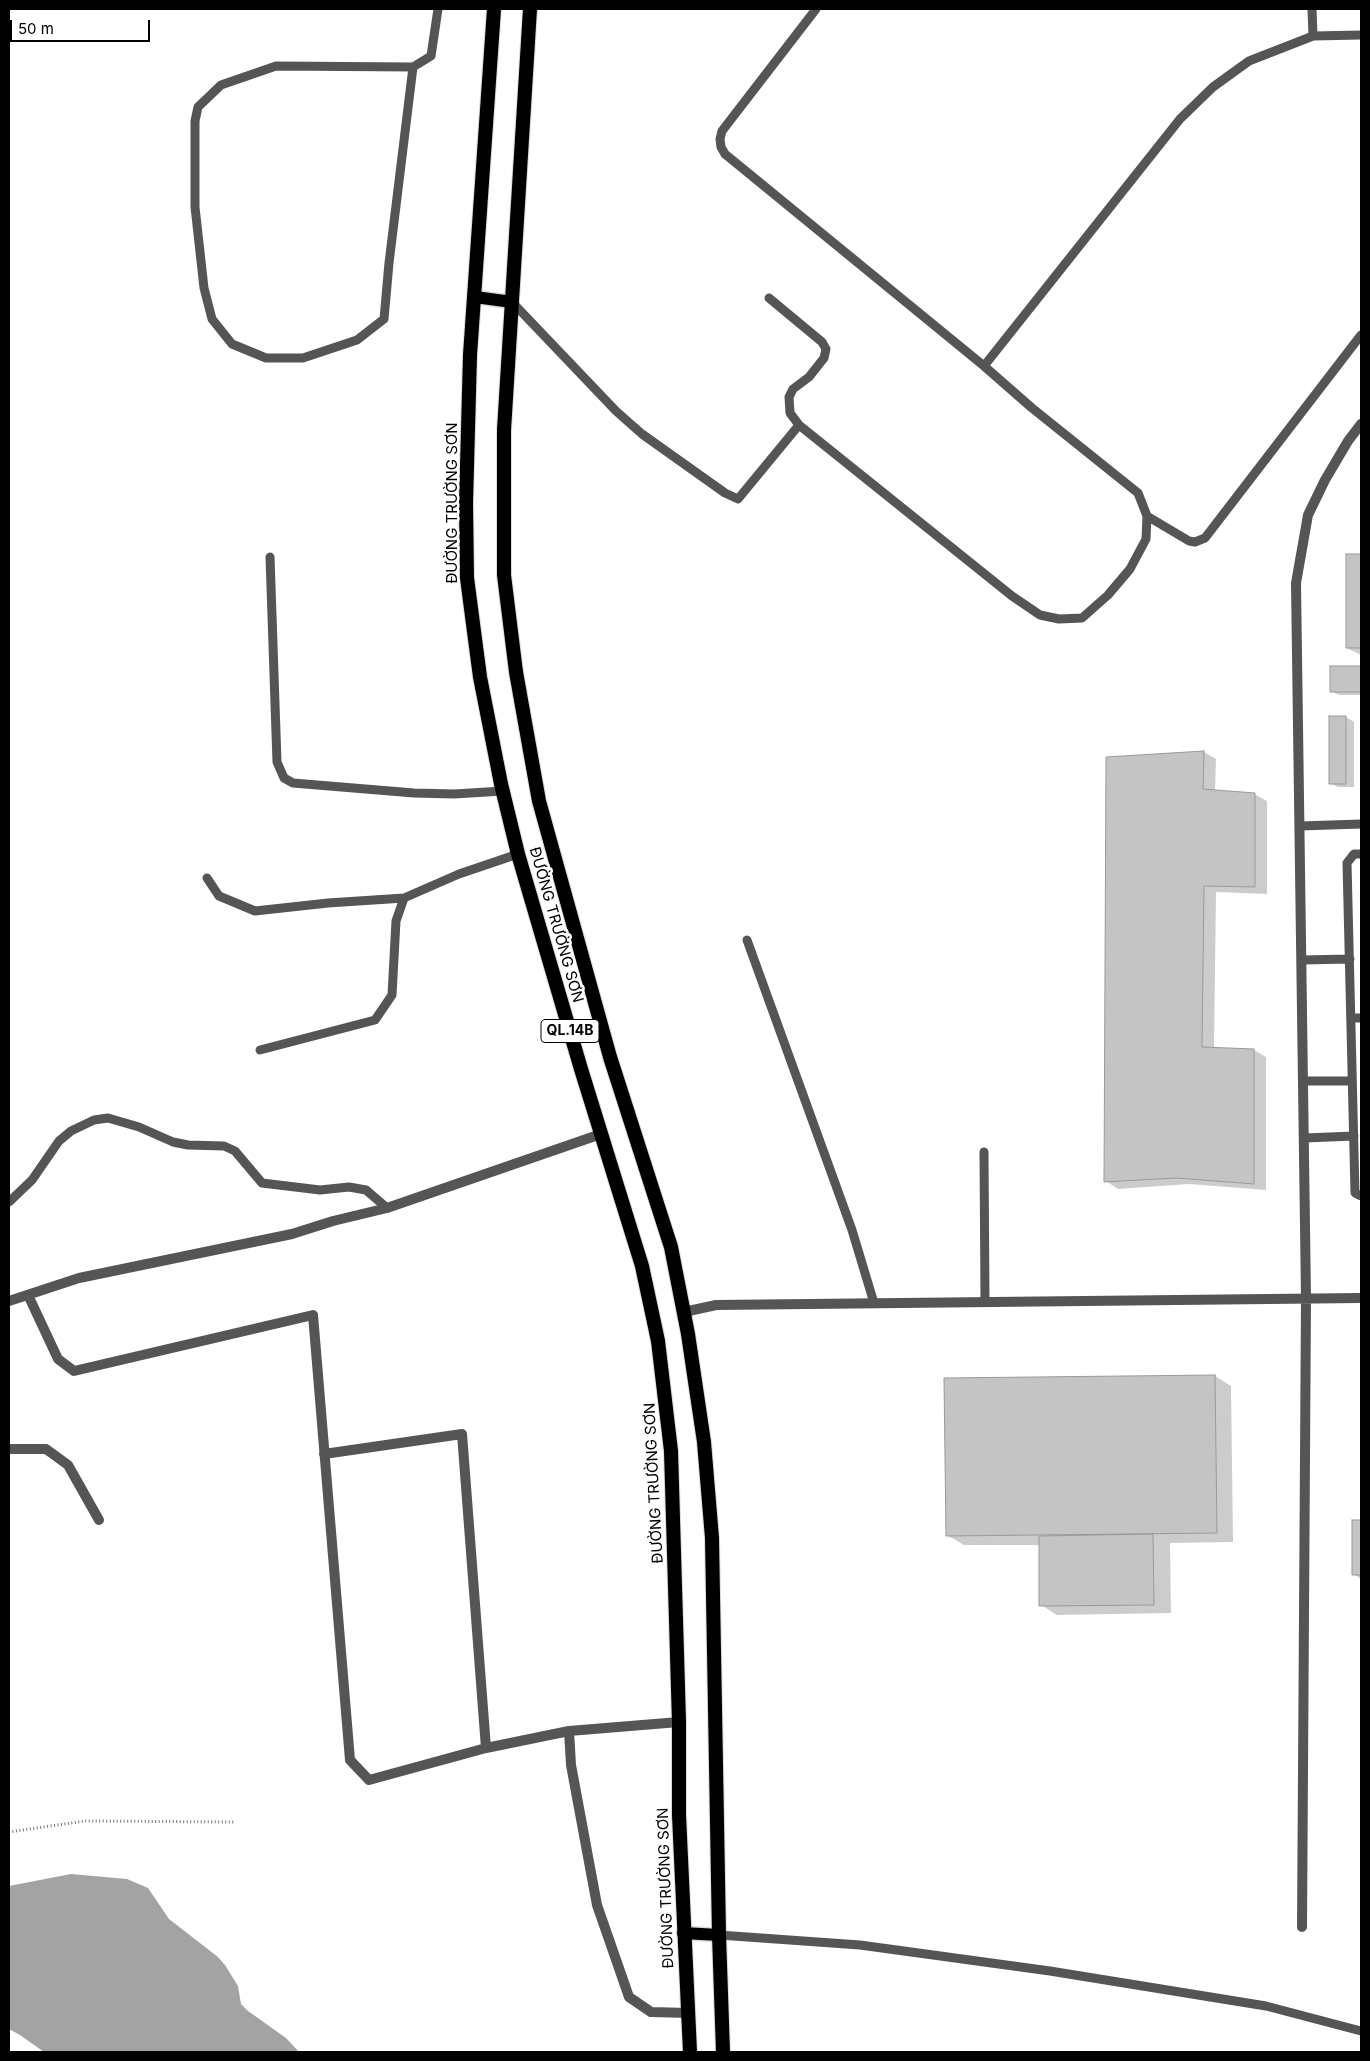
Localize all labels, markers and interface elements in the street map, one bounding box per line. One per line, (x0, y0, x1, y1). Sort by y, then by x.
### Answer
scale bar (12, 10, 152, 42)
text: 50 m (18, 19, 54, 38)
street label: ĐƯỜNG TRƯỜNG SƠN (443, 422, 461, 584)
street label: ĐƯỜNG TRƯỜNG SƠN (525, 845, 587, 1005)
road number: QL.14B (541, 1019, 599, 1042)
street label: ĐƯỜNG TRƯỜNG SƠN (641, 1402, 667, 1564)
street label: ĐƯỜNG TRƯỜNG SƠN (654, 1807, 678, 1969)

